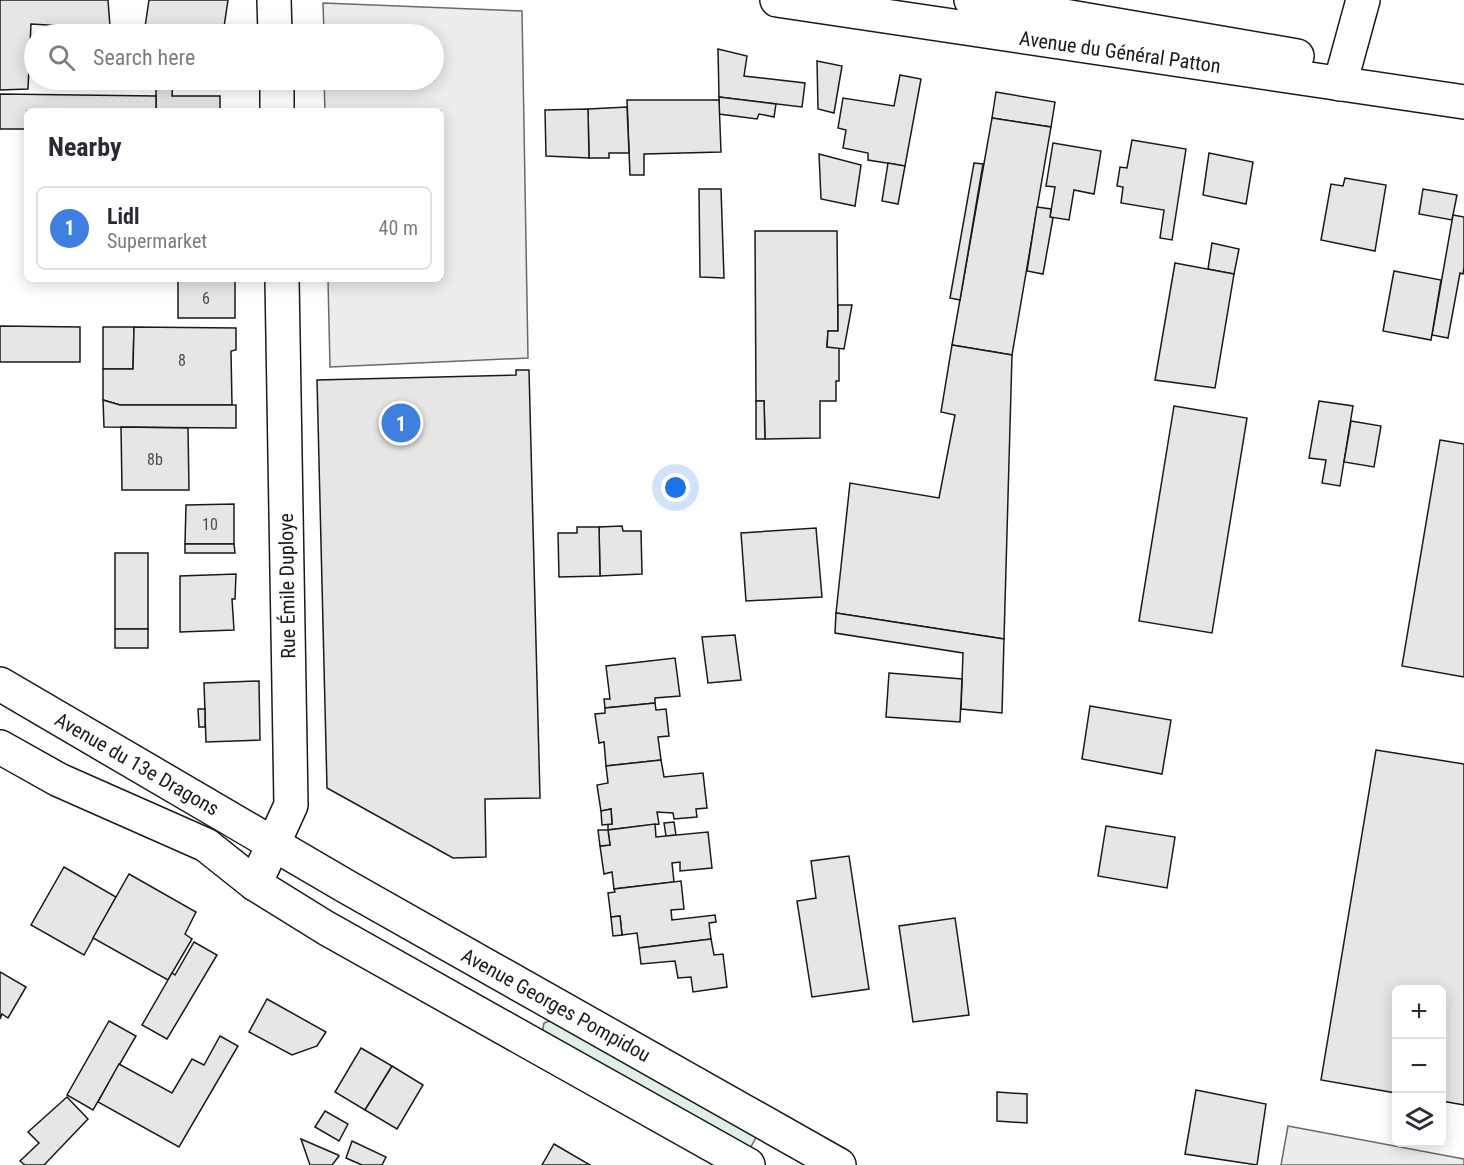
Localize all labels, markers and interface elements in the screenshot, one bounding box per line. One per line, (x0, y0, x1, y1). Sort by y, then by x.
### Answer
search box (24, 24, 444, 90)
street label: Avenue du Général Patton (1018, 26, 1222, 78)
icon: search (45, 41, 78, 74)
text: Search here (93, 45, 195, 70)
text: Nearby (48, 132, 122, 162)
text: Lidl (107, 204, 140, 229)
text: 1 (64, 216, 75, 240)
text: 40 m (379, 216, 418, 240)
text: Supermarket (107, 229, 207, 253)
house number: 6 (202, 289, 210, 308)
house number: 8 (178, 351, 186, 370)
pin: 1 (382, 400, 420, 446)
house number: 8b (147, 450, 163, 469)
your location (661, 473, 690, 502)
street label: Rue Émile Duploye (274, 513, 300, 659)
house number: 10 (202, 515, 218, 534)
street label: Avenue du 13e Dragons (51, 707, 223, 821)
street label: Avenue Georges Pompidou (457, 943, 655, 1067)
map controls (1392, 985, 1446, 1147)
button: + (1392, 985, 1446, 1039)
button: − (1392, 1039, 1446, 1093)
button: layers (1392, 1093, 1446, 1147)

